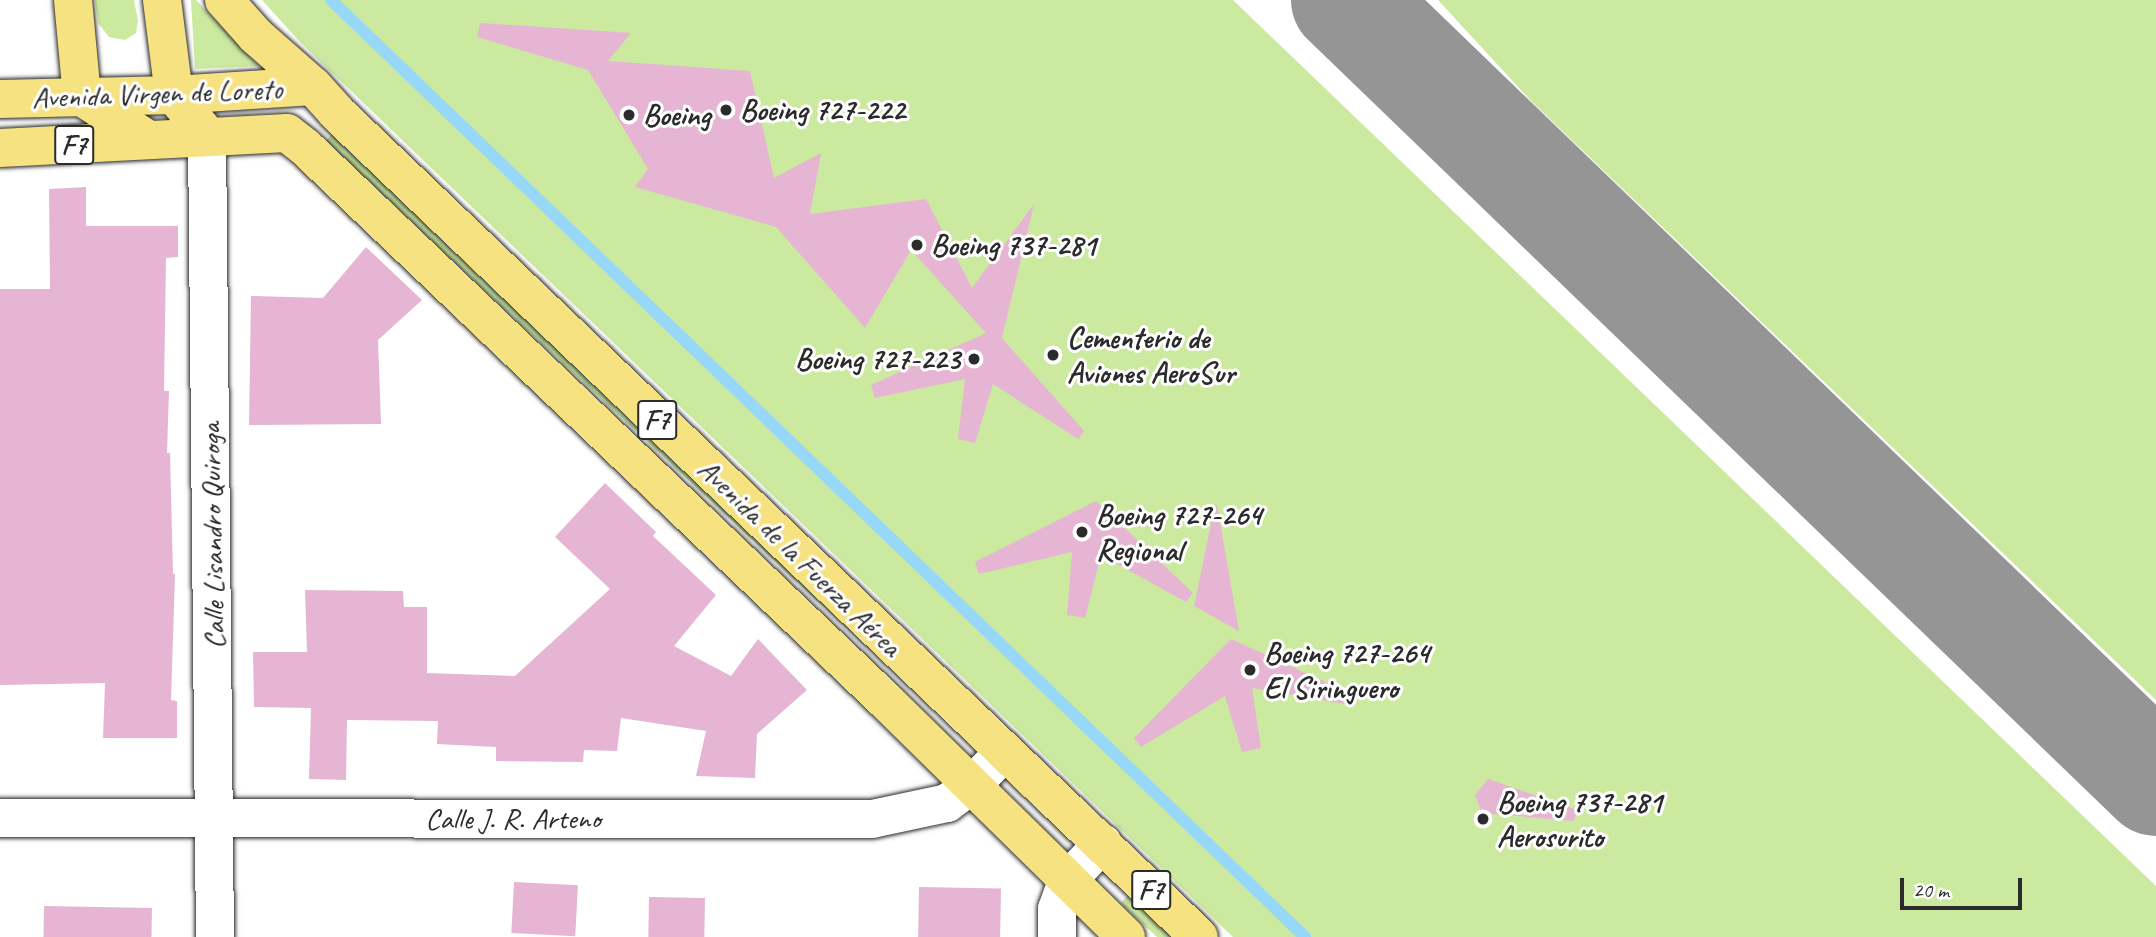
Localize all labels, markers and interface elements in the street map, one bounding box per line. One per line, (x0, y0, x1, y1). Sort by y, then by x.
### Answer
street label: Avenida Virgen de Loreto (31, 71, 283, 115)
place label: Boeing 727-222 (740, 92, 905, 128)
place label: Boeing (643, 97, 710, 133)
marker: Boeing 727-222 (718, 102, 734, 118)
marker: Boeing (621, 107, 637, 123)
road number: F7 (53, 120, 95, 170)
place label: Boeing 737-281 (931, 227, 1096, 263)
marker: Boeing 737-281 (909, 237, 925, 253)
place label: Cementerio de Aviones AeroSur (1067, 320, 1234, 390)
place label: Boeing 727-223 (795, 341, 960, 377)
marker: Cementerio de Aviones AeroSur (1045, 347, 1061, 363)
marker: Boeing 727-223 (966, 351, 982, 367)
road number: F7 (636, 396, 678, 444)
street label: Calle Lisandro Quiroga (192, 423, 232, 649)
street label: Avenida de la Fuerza Aérea (690, 450, 910, 664)
place label: Boeing 727-264 Regional (1096, 497, 1262, 568)
marker: Boeing 727-264 Regional (1074, 524, 1090, 540)
place label: Boeing 727-264 El Siringuero (1264, 635, 1430, 706)
marker: Boeing 727-264 El Siringuero (1242, 662, 1258, 678)
place label: Boeing 737-281 Aerosurito (1497, 784, 1662, 854)
street label: Calle J. R. Arteno (425, 800, 601, 836)
marker: Boeing 737-281 Aerosurito (1475, 811, 1491, 827)
scale bar (1904, 864, 2026, 908)
road number: F7 (1130, 866, 1172, 914)
text: 20 m (1913, 877, 1949, 903)

